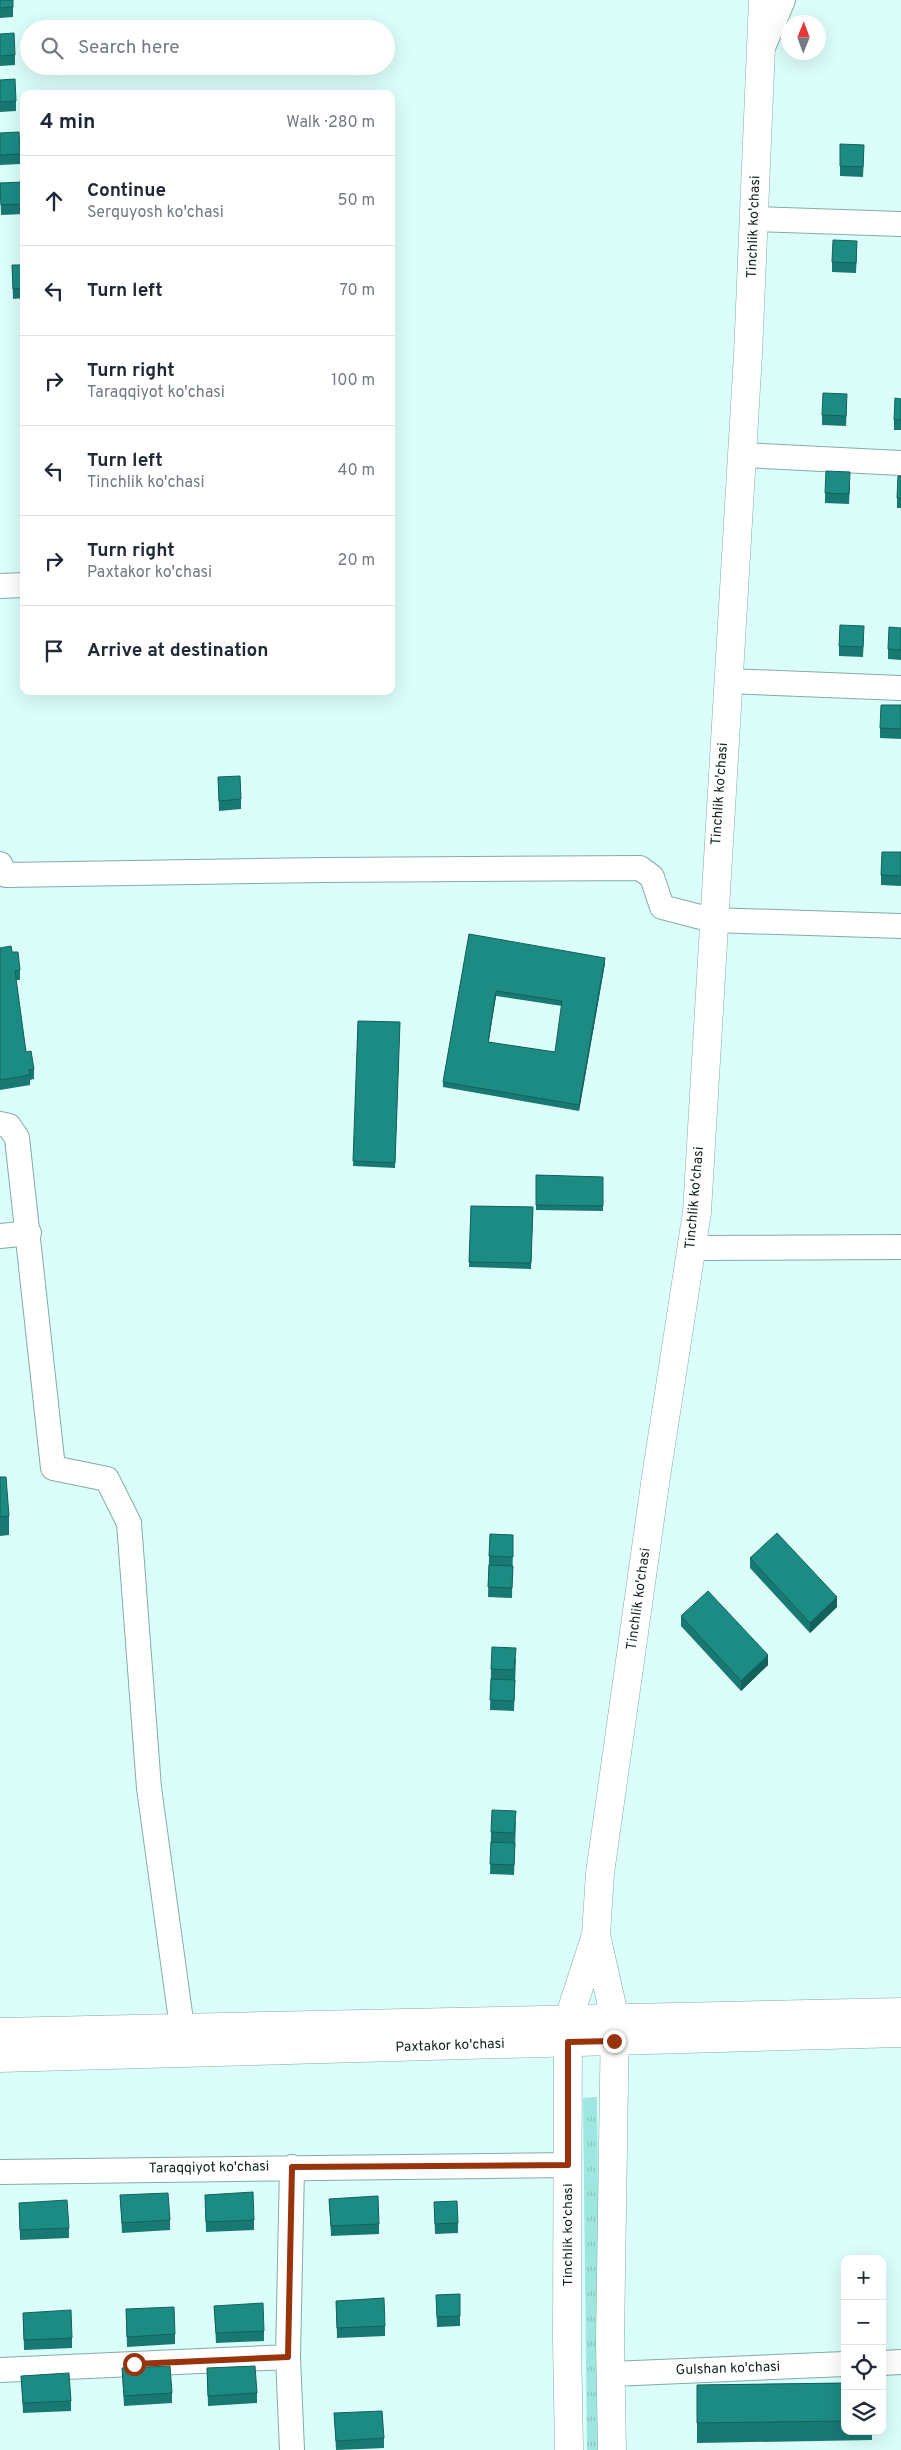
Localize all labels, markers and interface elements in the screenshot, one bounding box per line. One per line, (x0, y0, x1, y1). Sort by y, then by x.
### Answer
north arrow (781, 15, 826, 60)
search box (20, 20, 395, 75)
icon: search (38, 34, 66, 62)
text: Search here (78, 36, 180, 60)
text: 4 min (40, 109, 96, 136)
text: Walk · 280 m (286, 113, 375, 133)
street label: Tinchlik ko'chasi (744, 175, 764, 279)
text: Continue (87, 179, 166, 203)
icon: ahead (40, 187, 68, 215)
text: 50 m (338, 191, 375, 211)
text: Serquyosh ko'chasi (87, 203, 224, 223)
icon: left (40, 277, 68, 305)
text: Turn left (87, 279, 163, 303)
text: 70 m (340, 281, 375, 301)
text: Turn right (87, 359, 175, 383)
icon: right (40, 367, 68, 395)
text: 100 m (331, 371, 375, 391)
text: Taraqqiyot ko'chasi (87, 383, 225, 403)
text: Turn left (87, 449, 163, 473)
icon: left (40, 457, 68, 485)
text: 40 m (337, 461, 375, 481)
text: Tinchlik ko'chasi (87, 473, 205, 493)
text: Turn right (87, 539, 175, 563)
icon: right (40, 547, 68, 575)
text: 20 m (338, 551, 375, 571)
text: Paxtakor ko'chasi (87, 563, 212, 583)
icon: arrive (40, 637, 68, 665)
text: Arrive at destination (87, 639, 268, 663)
street label: Tinchlik ko'chasi (708, 742, 732, 846)
street label: Tinchlik ko'chasi (682, 1146, 708, 1250)
street label: Tinchlik ko'chasi (623, 1547, 655, 1651)
route end (603, 2030, 626, 2053)
street label: Paxtakor ko'chasi (395, 2036, 505, 2056)
street label: Taraqqiyot ko'chasi (149, 2158, 269, 2178)
street label: Tinchlik ko'chasi (560, 2184, 577, 2286)
map controls (841, 2255, 886, 2435)
button: + (841, 2255, 886, 2300)
button: − (841, 2300, 886, 2345)
button: locate (841, 2345, 886, 2390)
route start (123, 2353, 146, 2376)
street label: Gulshan ko'chasi (675, 2359, 781, 2379)
button: layers (841, 2390, 886, 2435)

